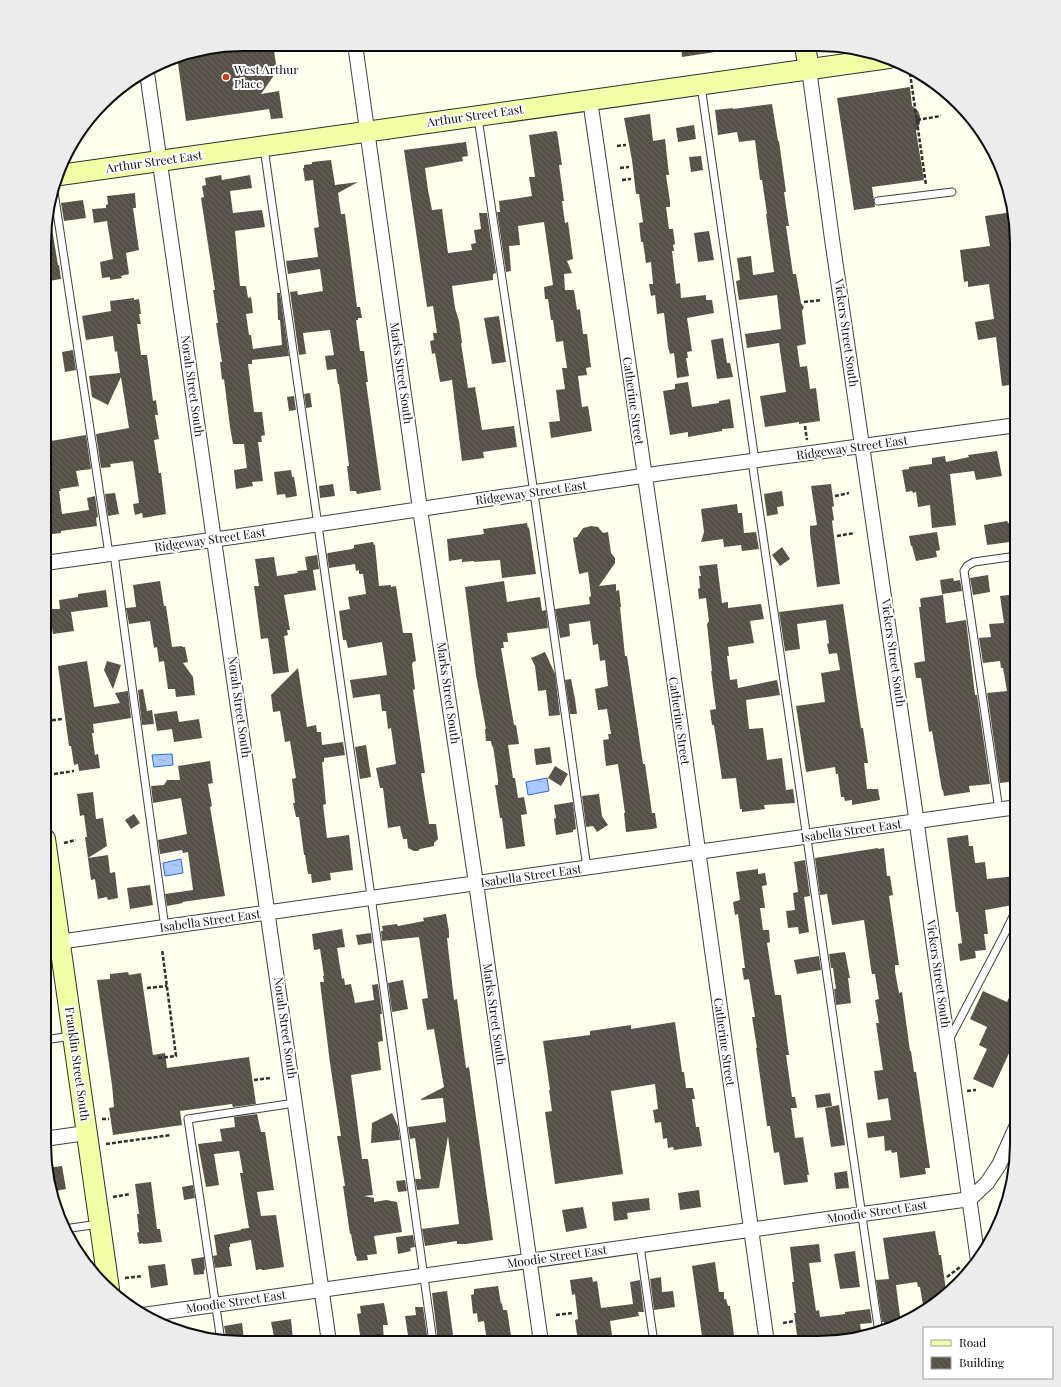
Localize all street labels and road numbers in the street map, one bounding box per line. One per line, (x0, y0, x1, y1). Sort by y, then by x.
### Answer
street label: Arthur Street East (425, 100, 525, 130)
street label: Arthur Street East (104, 146, 204, 176)
street label: Vickers Street South (831, 277, 862, 388)
street label: Marks Street South (387, 321, 417, 425)
street label: Norah Street South (178, 334, 208, 438)
street label: Catherine Street (620, 356, 648, 447)
street label: Ridgeway Street East (795, 431, 909, 463)
street label: Ridgeway Street East (474, 476, 588, 508)
street label: Ridgeway Street East (153, 523, 267, 555)
street label: Vickers Street South (878, 597, 909, 708)
street label: Marks Street South (434, 641, 464, 745)
street label: Norah Street South (225, 655, 255, 759)
street label: Catherine Street (666, 676, 694, 767)
street label: Isabella Street East (799, 815, 903, 845)
street label: Isabella Street East (479, 860, 583, 890)
street label: Isabella Street East (158, 905, 262, 935)
street label: Vickers Street South (923, 918, 954, 1029)
street label: Marks Street South (480, 962, 510, 1066)
street label: Norah Street South (271, 976, 301, 1080)
street label: Catherine Street (711, 997, 739, 1088)
street label: Franklin Street South (62, 1006, 94, 1122)
street label: Moodie Street East (826, 1196, 929, 1226)
street label: Moodie Street East (506, 1241, 609, 1271)
street label: Moodie Street East (185, 1286, 288, 1316)

